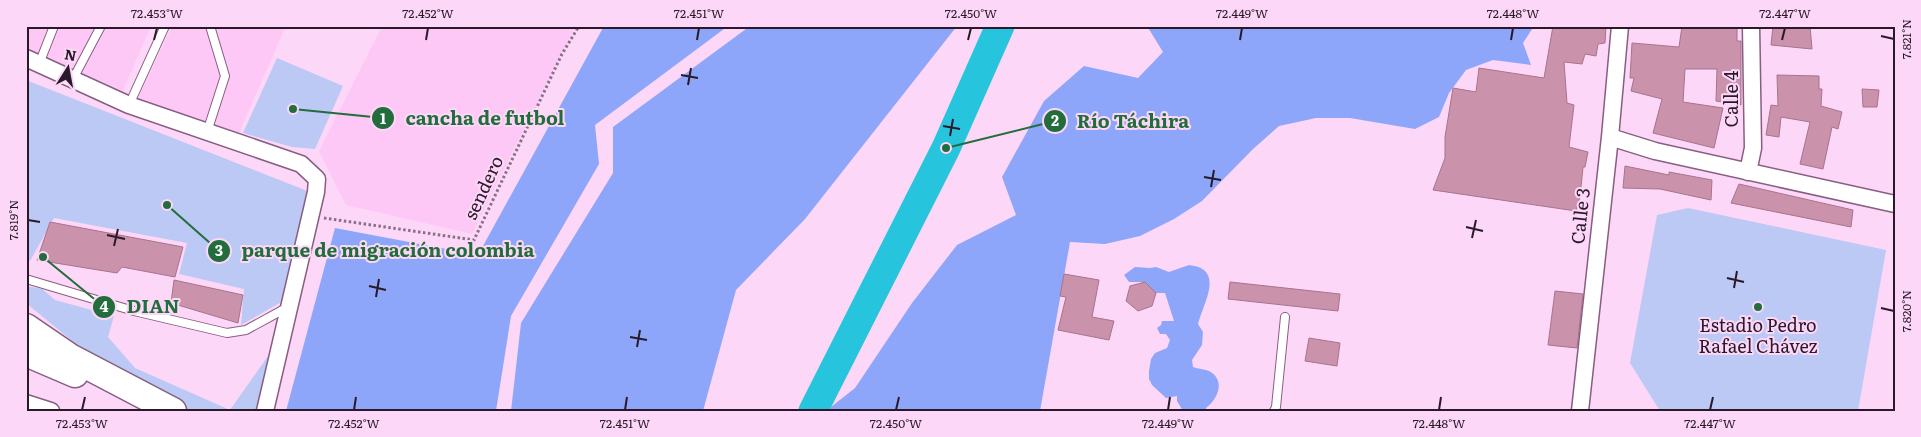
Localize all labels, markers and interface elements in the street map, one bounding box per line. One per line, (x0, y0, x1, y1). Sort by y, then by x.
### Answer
text: 72.453°W (131, 4, 183, 22)
text: 72.452°W (402, 4, 454, 22)
text: 72.451°W (674, 4, 724, 22)
text: 72.450°W (945, 4, 997, 22)
text: 72.449°W (1216, 4, 1268, 22)
text: 72.448°W (1487, 4, 1539, 22)
text: 72.447°W (1759, 4, 1811, 22)
text: 7.821°N (1897, 19, 1915, 59)
north arrow (42, 42, 92, 92)
text: N (63, 43, 79, 65)
street label: Calle 4 (1717, 70, 1744, 127)
callout: cancha de futbol (370, 101, 574, 135)
text: cancha de futbol (406, 103, 565, 131)
callout: Río Táchira (1042, 104, 1200, 138)
text: 1 (380, 106, 386, 129)
text: Río Táchira (1077, 106, 1189, 134)
text: 2 (1051, 108, 1059, 131)
street label: sendero (456, 151, 509, 224)
street label: Calle 3 (1563, 186, 1596, 245)
text: 7.819°N (4, 200, 22, 240)
callout: parque de migración colombia (206, 234, 544, 268)
text: parque de migración colombia (241, 235, 535, 263)
text: 3 (215, 238, 223, 261)
callout: DIAN (91, 290, 189, 324)
text: 7.820°N (1897, 290, 1915, 332)
text: DIAN (126, 291, 180, 319)
text: 4 (99, 294, 109, 317)
marker: Estadio Pedro Rafael Chávez (1752, 301, 1764, 313)
place label: Estadio Pedro Rafael Chávez (1698, 311, 1818, 359)
text: 72.453°W (56, 414, 108, 432)
text: 72.452°W (328, 414, 380, 432)
text: 72.451°W (600, 414, 650, 432)
text: 72.450°W (870, 414, 922, 432)
text: 72.449°W (1142, 414, 1194, 432)
text: 72.448°W (1413, 414, 1465, 432)
text: 72.447°W (1684, 414, 1736, 432)

